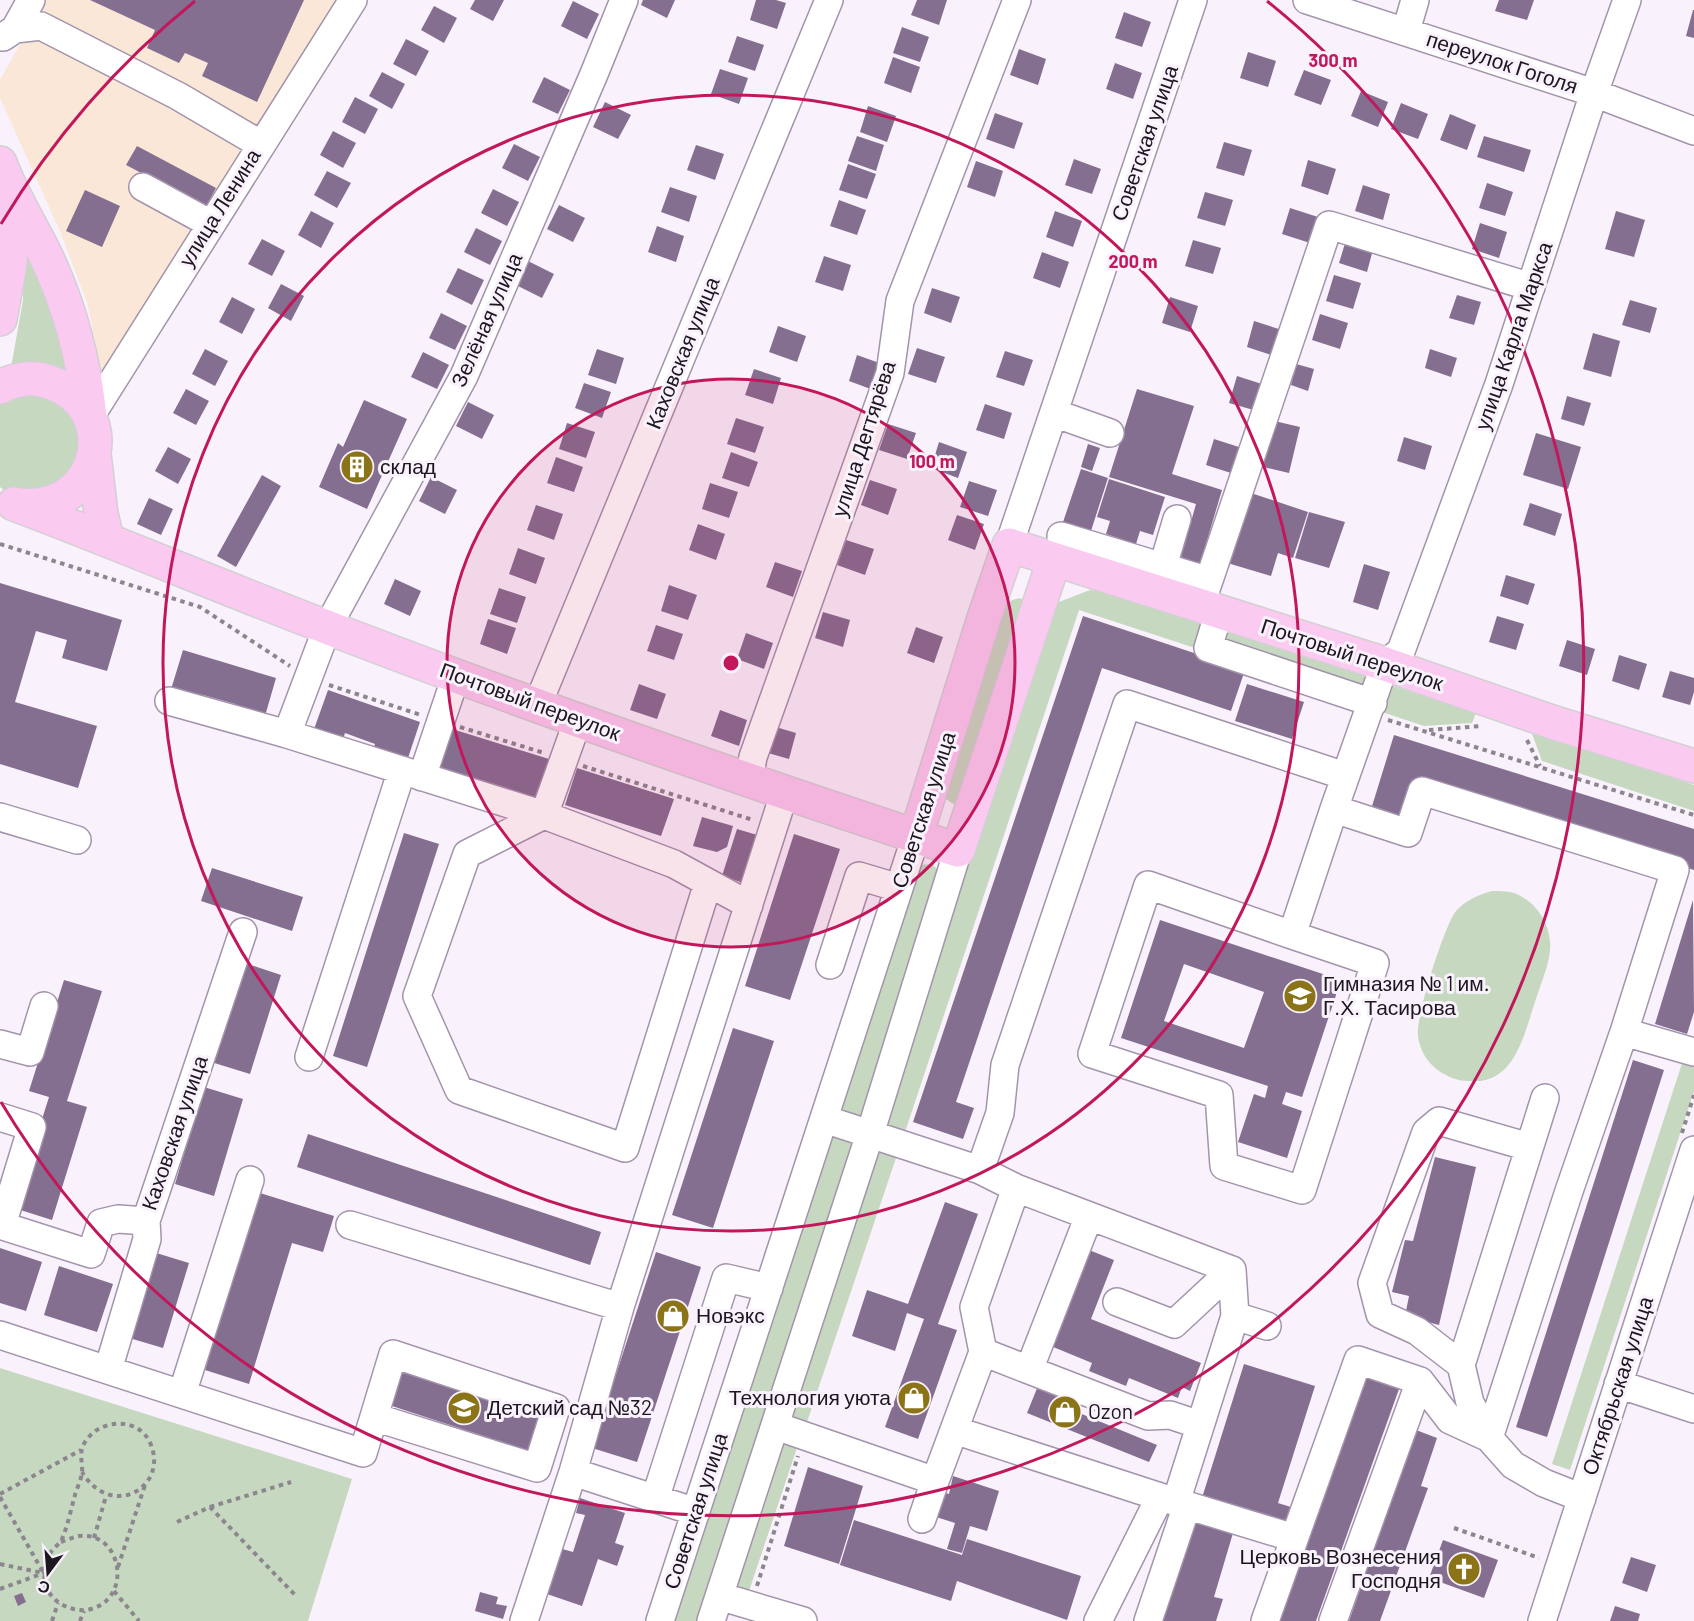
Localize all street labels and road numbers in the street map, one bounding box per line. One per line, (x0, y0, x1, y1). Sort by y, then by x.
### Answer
street label: переулок Гоголя (1424, 25, 1581, 98)
street label: Советская улица (1105, 61, 1182, 224)
street label: улица Ленина (173, 143, 265, 271)
street label: улица Карла Маркса (1469, 238, 1557, 433)
street label: Зелёная улица (445, 248, 526, 390)
street label: Каховская улица (640, 272, 724, 432)
street label: улица Дегтярёва (826, 357, 900, 520)
street label: Почтовый переулок (1258, 612, 1447, 695)
street label: Почтовый переулок (437, 656, 625, 745)
street label: Советская улица (885, 728, 960, 891)
street label: Каховская улица (135, 1052, 212, 1213)
street label: Октябрьская улица (1576, 1293, 1657, 1478)
street label: Советская улица (657, 1429, 732, 1592)

